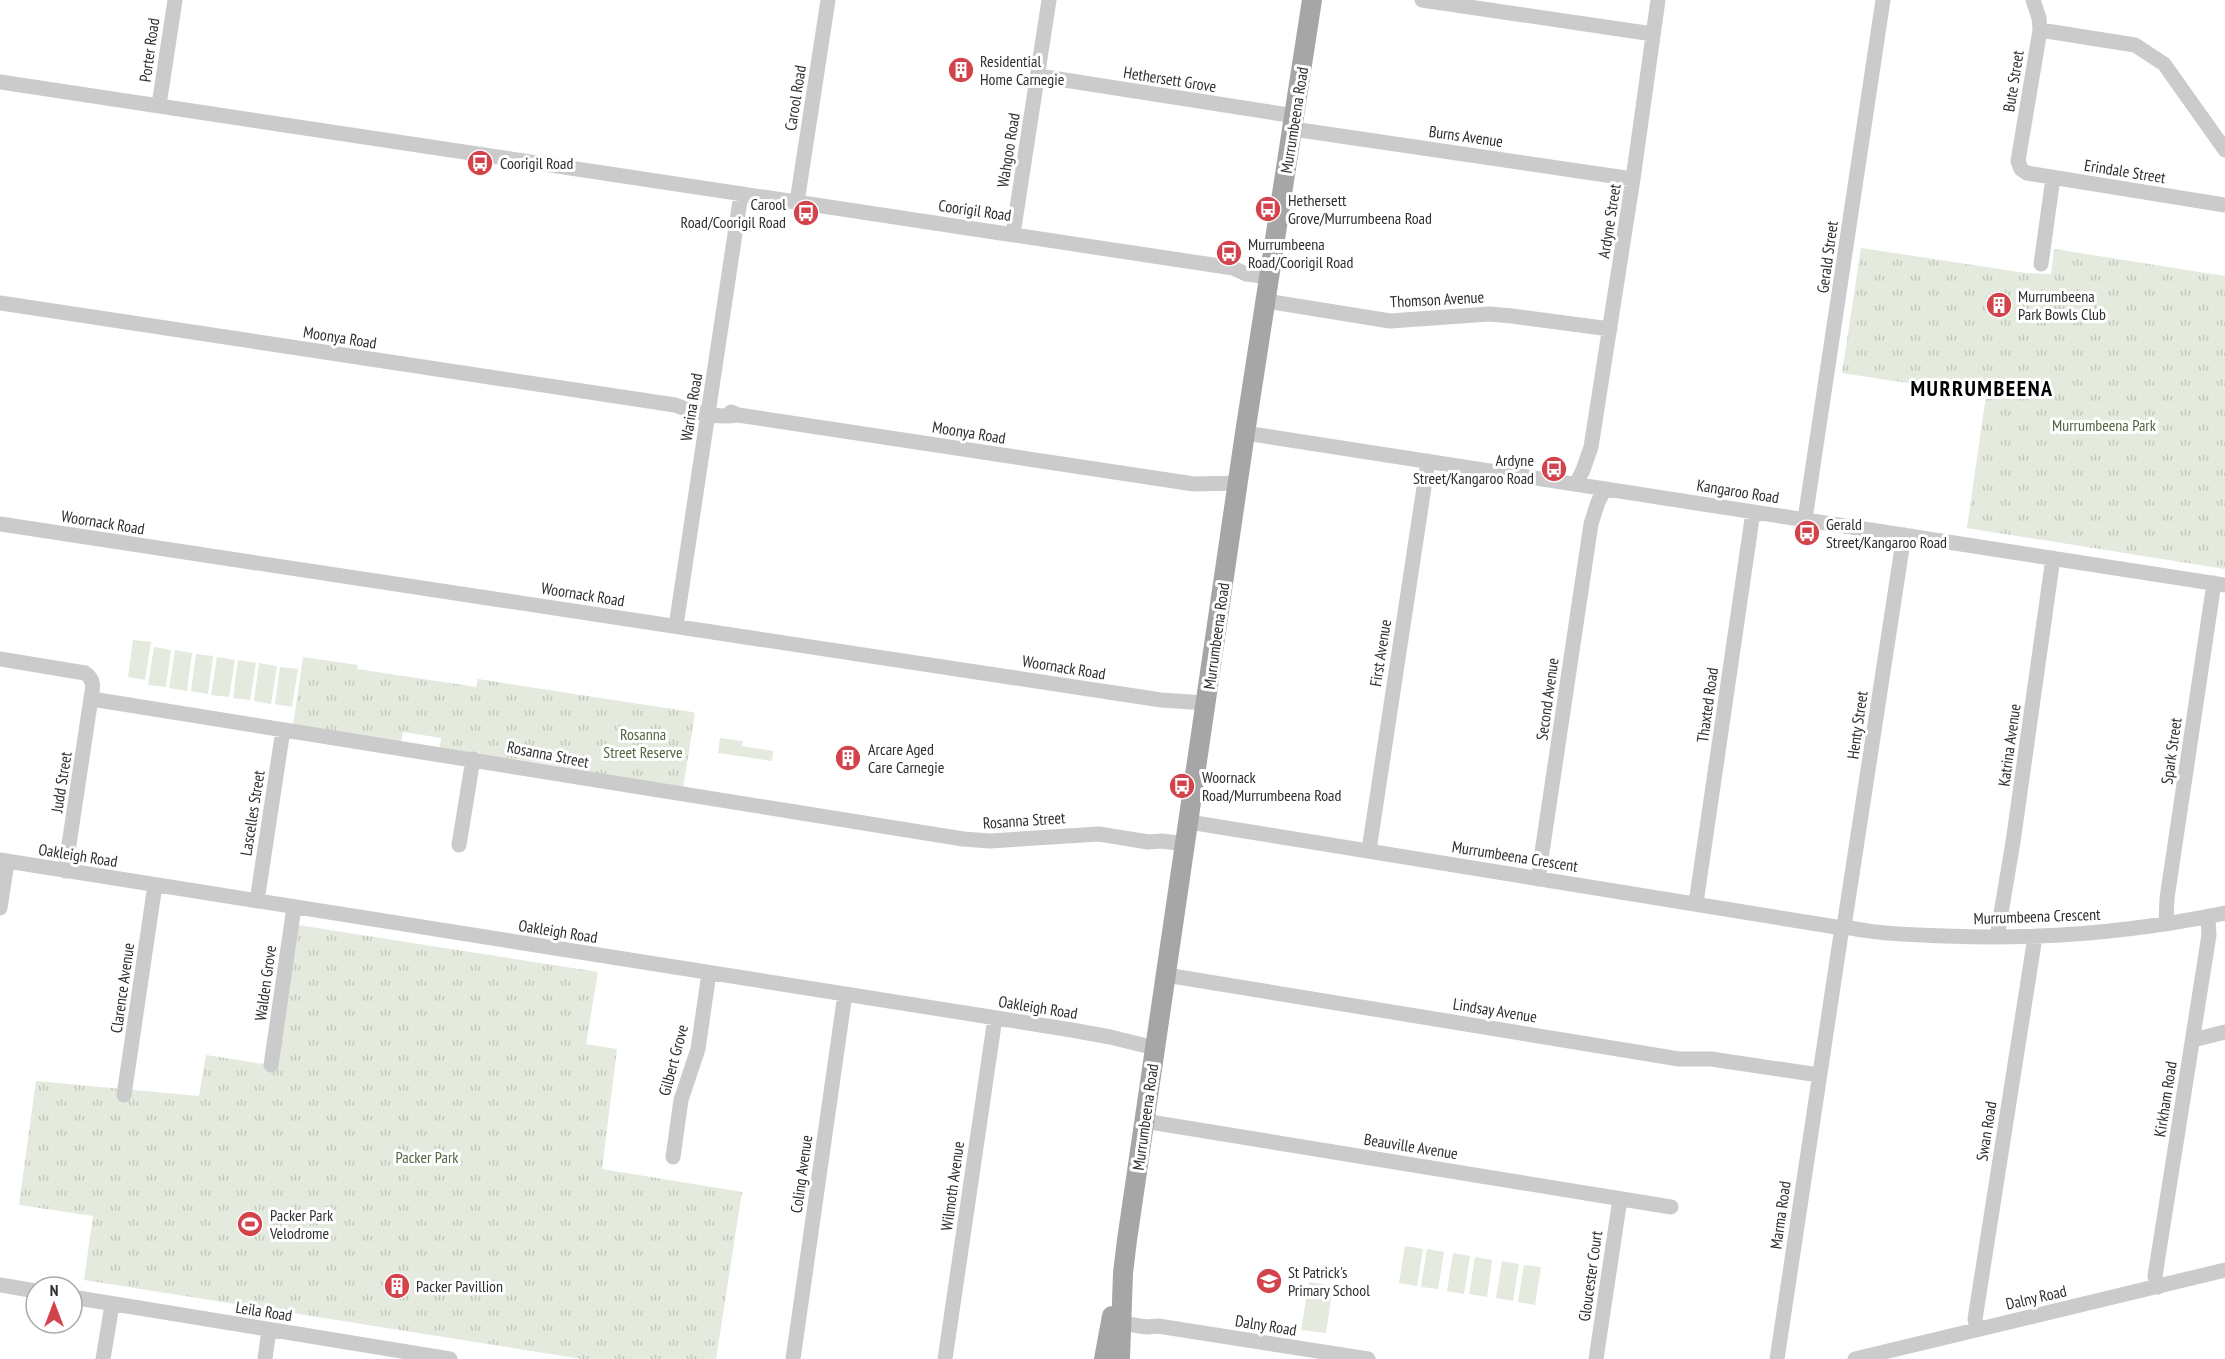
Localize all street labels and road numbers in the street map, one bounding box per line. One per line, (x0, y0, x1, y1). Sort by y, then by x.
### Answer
street label: Porter Road (135, 17, 163, 83)
street label: Bute Street (1998, 48, 2028, 113)
street label: Hethersett Grove (1122, 62, 1218, 96)
street label: Carool Road (780, 64, 810, 132)
street label: Murrumbeena Road (1276, 65, 1312, 175)
street label: Wahgoo Road (992, 111, 1024, 189)
street label: Burns Avenue (1428, 121, 1504, 151)
street label: Erindale Street (2083, 155, 2168, 187)
street label: Ardyne Street (1593, 182, 1625, 260)
street label: Coorigil Road (937, 195, 1013, 225)
street label: Gerald Street (1812, 219, 1842, 294)
street label: Thomson Avenue (1389, 287, 1485, 311)
street label: Moonya Road (302, 321, 378, 353)
street label: Warina Road (676, 371, 706, 442)
street label: Moonya Road (931, 416, 1007, 448)
street label: Kangaroo Road (1695, 475, 1781, 507)
street label: Woornack Road (60, 506, 146, 538)
street label: Woornack Road (540, 578, 626, 610)
street label: Murrumbeena Road (1199, 581, 1233, 691)
street label: First Avenue (1365, 618, 1395, 688)
street label: Woornack Road (1021, 651, 1107, 683)
street label: Second Avenue (1531, 656, 1563, 742)
street label: Thaxted Road (1692, 666, 1722, 744)
street label: Henty Street (1842, 689, 1872, 760)
street label: Katrina Avenue (1993, 702, 2025, 788)
street label: Spark Street (2156, 716, 2186, 786)
street label: Rosanna Street (505, 736, 591, 772)
street label: Judd Street (46, 750, 76, 815)
street label: Lascelles Street (235, 768, 269, 857)
street label: Rosanna Street (982, 807, 1067, 833)
street label: Murrumbeena Crescent (1451, 836, 1580, 876)
street label: Oakleigh Road (37, 839, 119, 871)
street label: Murrumbeena Crescent (1973, 904, 2101, 928)
street label: Oakleigh Road (517, 915, 599, 947)
street label: Clarence Avenue (106, 942, 138, 1034)
street label: Walden Grove (250, 944, 280, 1022)
street label: Oakleigh Road (997, 991, 1079, 1023)
street label: Lindsay Avenue (1452, 993, 1538, 1027)
street label: Gilbert Grove (654, 1022, 692, 1098)
street label: Kirkham Road (2149, 1060, 2181, 1138)
street label: Murrumbeena Road (1128, 1062, 1162, 1172)
street label: Swan Road (1971, 1100, 2001, 1162)
street label: Beauville Avenue (1363, 1129, 1459, 1163)
street label: Coling Avenue (786, 1134, 816, 1214)
street label: Wilmoth Avenue (936, 1140, 968, 1232)
street label: Marma Road (1765, 1180, 1795, 1250)
street label: Gloucester Court (1574, 1229, 1606, 1323)
street label: Dalny Road (2004, 1280, 2068, 1314)
street label: Leila Road (234, 1297, 294, 1325)
street label: Dalny Road (1234, 1310, 1298, 1340)

